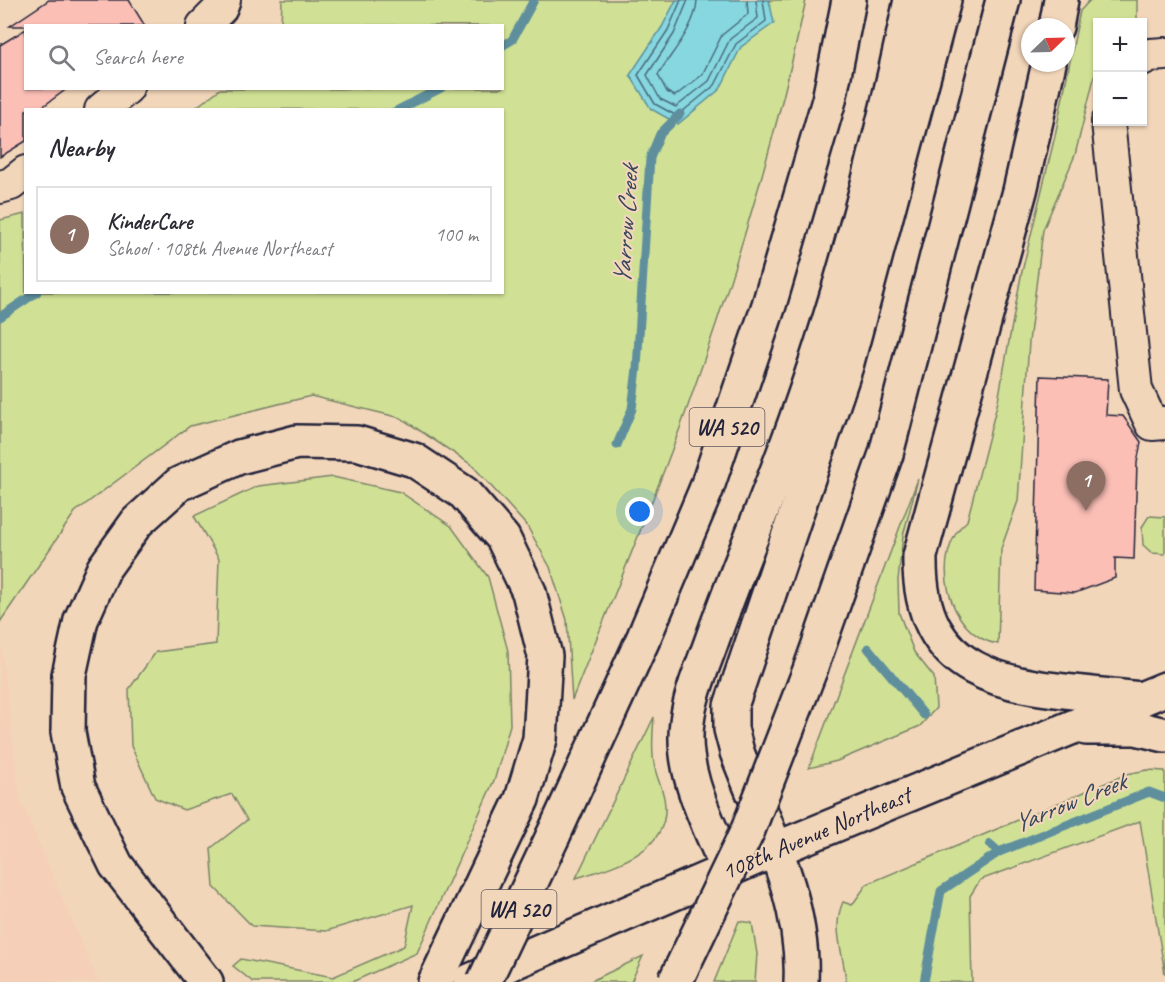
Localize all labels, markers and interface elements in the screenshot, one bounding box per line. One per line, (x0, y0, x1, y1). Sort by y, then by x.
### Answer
north arrow (1021, 18, 1075, 72)
map controls (1093, 18, 1147, 126)
button: + (1093, 18, 1147, 72)
search box (24, 24, 504, 90)
icon: search (45, 41, 78, 74)
text: Search here (93, 43, 183, 71)
button: − (1093, 72, 1147, 126)
text: Nearby (48, 131, 113, 164)
water label: Yarrow Creek (605, 160, 646, 285)
text: KinderCare (107, 208, 192, 236)
text: 1 (65, 222, 74, 247)
text: 100 m (435, 222, 478, 247)
text: School · 108th Avenue Northeast (107, 236, 332, 261)
road number: WA 520 (690, 408, 764, 446)
pin: 1 (1066, 462, 1106, 511)
your location (625, 497, 654, 526)
water label: Yarrow Creek (1008, 763, 1134, 840)
street label: 108th Avenue Northeast (717, 778, 918, 886)
road number: WA 520 (482, 890, 556, 928)

